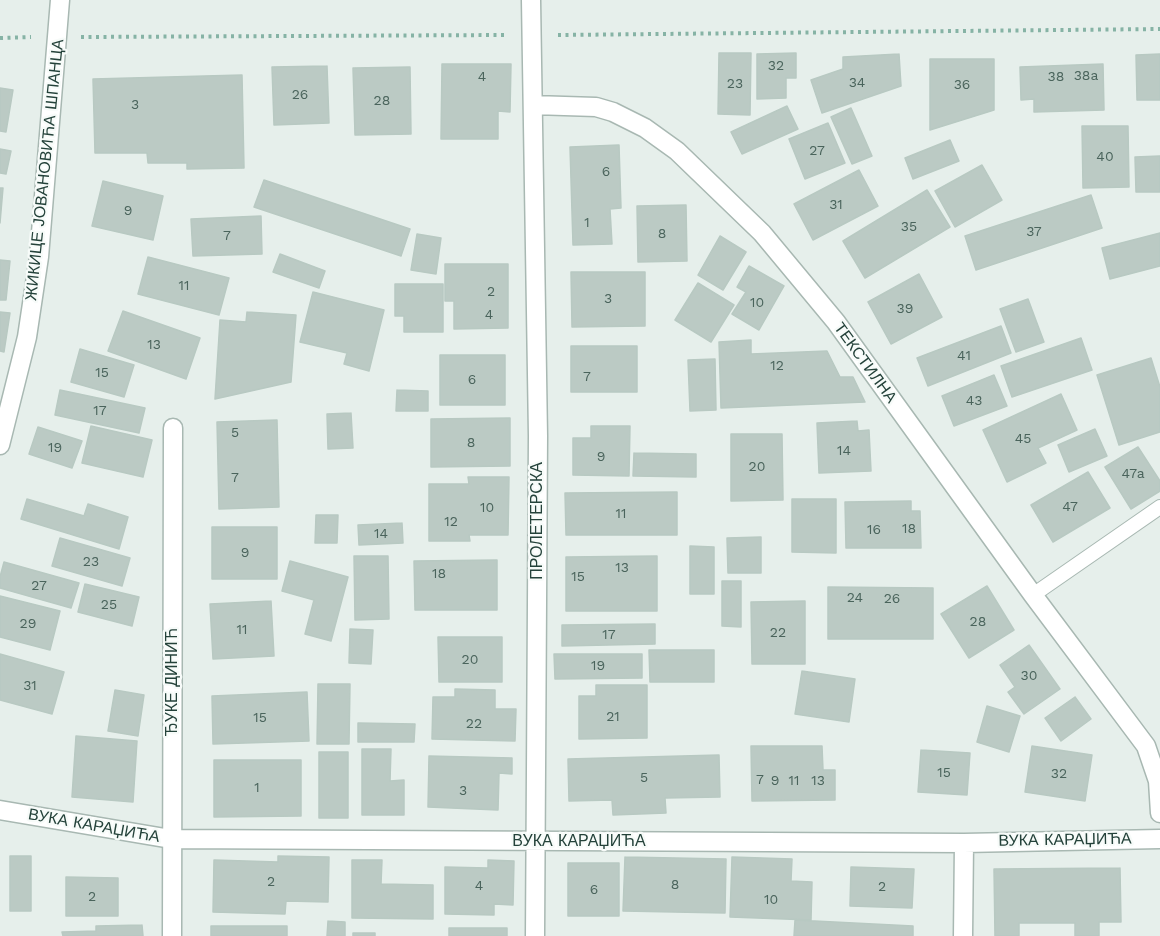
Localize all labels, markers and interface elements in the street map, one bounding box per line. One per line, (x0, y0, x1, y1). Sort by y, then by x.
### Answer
street label: ЖИКИЦЕ ЈОВАНОВИЋА ШПАНЦА (22, 38, 68, 302)
house number: 32 (768, 58, 784, 74)
house number: 38a (1074, 68, 1098, 84)
house number: 4 (478, 69, 486, 85)
house number: 38 (1048, 69, 1064, 85)
house number: 34 (849, 75, 865, 91)
house number: 23 (727, 76, 743, 92)
house number: 36 (954, 77, 970, 93)
house number: 26 (292, 87, 308, 103)
house number: 28 (374, 93, 390, 109)
house number: 3 (131, 97, 139, 113)
house number: 27 (809, 143, 825, 159)
house number: 40 (1096, 149, 1114, 165)
house number: 6 (602, 164, 610, 180)
house number: 31 (829, 197, 843, 213)
house number: 9 (124, 203, 132, 219)
house number: 1 (584, 215, 590, 231)
house number: 35 (901, 219, 917, 235)
house number: 37 (1026, 224, 1042, 240)
house number: 8 (658, 226, 666, 242)
house number: 7 (223, 228, 231, 244)
house number: 11 (179, 278, 189, 294)
house number: 2 (487, 284, 495, 300)
house number: 3 (604, 291, 612, 307)
house number: 10 (750, 295, 764, 311)
house number: 39 (897, 301, 913, 317)
house number: 4 (485, 307, 493, 323)
street label: ТЕКСТИЛНА (829, 319, 901, 407)
house number: 13 (147, 337, 161, 353)
house number: 41 (957, 348, 971, 364)
house number: 12 (770, 358, 784, 374)
house number: 15 (95, 365, 109, 381)
house number: 7 (583, 369, 591, 385)
house number: 6 (468, 372, 476, 388)
house number: 43 (966, 393, 982, 409)
house number: 17 (93, 403, 107, 419)
house number: 5 (231, 425, 239, 441)
house number: 45 (1015, 431, 1031, 447)
house number: 8 (467, 435, 475, 451)
house number: 19 (48, 440, 62, 456)
house number: 14 (837, 443, 851, 459)
house number: 9 (597, 449, 605, 465)
house number: 20 (749, 459, 765, 475)
street label: ПРОЛЕТЕРСКА (527, 462, 547, 580)
house number: 47a (1121, 466, 1145, 482)
house number: 7 (231, 470, 239, 486)
house number: 47 (1062, 499, 1078, 515)
house number: 10 (480, 500, 494, 516)
house number: 11 (616, 506, 626, 522)
house number: 12 (444, 514, 458, 530)
house number: 18 (902, 521, 916, 537)
house number: 16 (867, 522, 881, 538)
house number: 14 (374, 526, 388, 542)
house number: 9 (241, 545, 249, 561)
house number: 23 (83, 554, 99, 570)
house number: 13 (615, 560, 629, 576)
house number: 18 (432, 566, 446, 582)
house number: 15 (571, 569, 585, 585)
house number: 27 (31, 578, 47, 594)
house number: 24 (847, 590, 863, 606)
house number: 26 (884, 591, 900, 607)
house number: 25 (101, 597, 117, 613)
house number: 28 (970, 614, 986, 630)
house number: 29 (20, 616, 36, 632)
house number: 11 (237, 622, 247, 638)
house number: 22 (770, 625, 786, 641)
house number: 17 (602, 627, 616, 643)
street label: ЂУКЕ ДИНИЋ (162, 628, 182, 736)
house number: 20 (462, 652, 478, 668)
house number: 19 (591, 658, 605, 674)
house number: 30 (1021, 668, 1037, 684)
house number: 31 (23, 678, 37, 694)
house number: 21 (606, 709, 620, 725)
house number: 15 (253, 710, 267, 726)
house number: 22 (466, 716, 482, 732)
house number: 15 (937, 765, 951, 781)
house number: 32 (1051, 766, 1067, 782)
house number: 5 (640, 770, 648, 786)
house number: 7 (756, 772, 764, 788)
house number: 9 (771, 773, 779, 789)
house number: 11 (789, 773, 799, 789)
house number: 13 (811, 773, 825, 789)
house number: 1 (254, 780, 260, 796)
house number: 3 (459, 783, 467, 799)
street label: ВУКА КАРАЏИЋА (27, 805, 161, 847)
street label: ВУКА КАРАЏИЋА (998, 829, 1132, 851)
street label: ВУКА КАРАЏИЋА (512, 831, 646, 851)
house number: 2 (267, 874, 275, 890)
house number: 8 (671, 877, 679, 893)
house number: 4 (475, 878, 483, 894)
house number: 2 (878, 879, 886, 895)
house number: 6 (590, 882, 598, 898)
house number: 2 (88, 889, 96, 905)
house number: 10 (764, 892, 778, 908)

